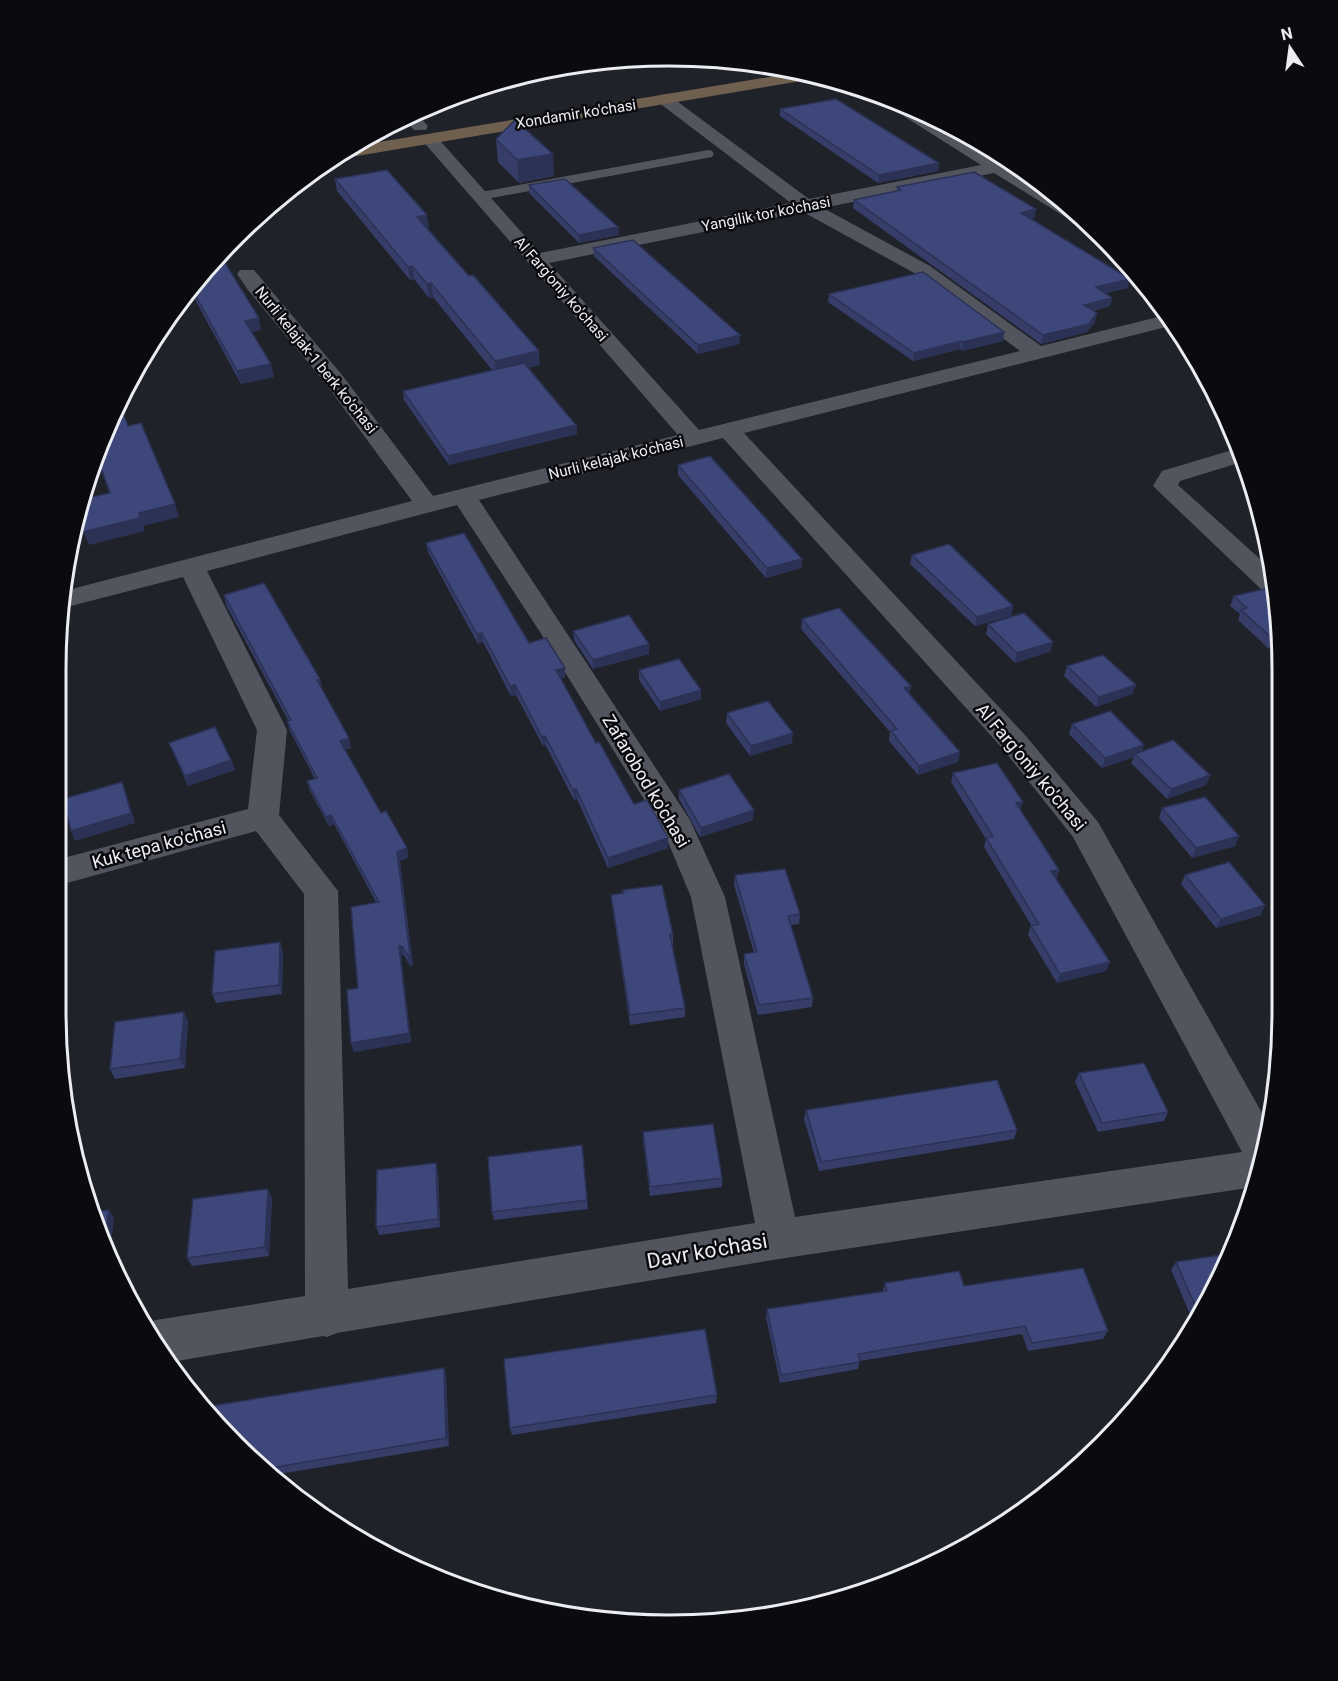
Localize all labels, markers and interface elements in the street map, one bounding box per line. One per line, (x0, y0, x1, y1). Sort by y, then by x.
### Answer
north arrow (1260, 18, 1320, 78)
text: N (1279, 23, 1294, 44)
street label: Xondamir ko'chasi (515, 96, 637, 132)
street label: Yangilik tor ko'chasi (700, 193, 832, 235)
street label: Al Farg'oniy ko'chasi (511, 233, 611, 345)
street label: Nurli kelajak-1 berk ko'chasi (251, 283, 381, 437)
street label: Nurli kelajak ko'chasi (547, 433, 685, 483)
street label: Al Farg'oniy ko'chasi (972, 699, 1091, 835)
street label: Zafarobod ko'chasi (598, 710, 694, 851)
street label: Kuk tepa ko'chasi (89, 817, 228, 873)
street label: Davr ko'chasi (645, 1229, 769, 1273)

